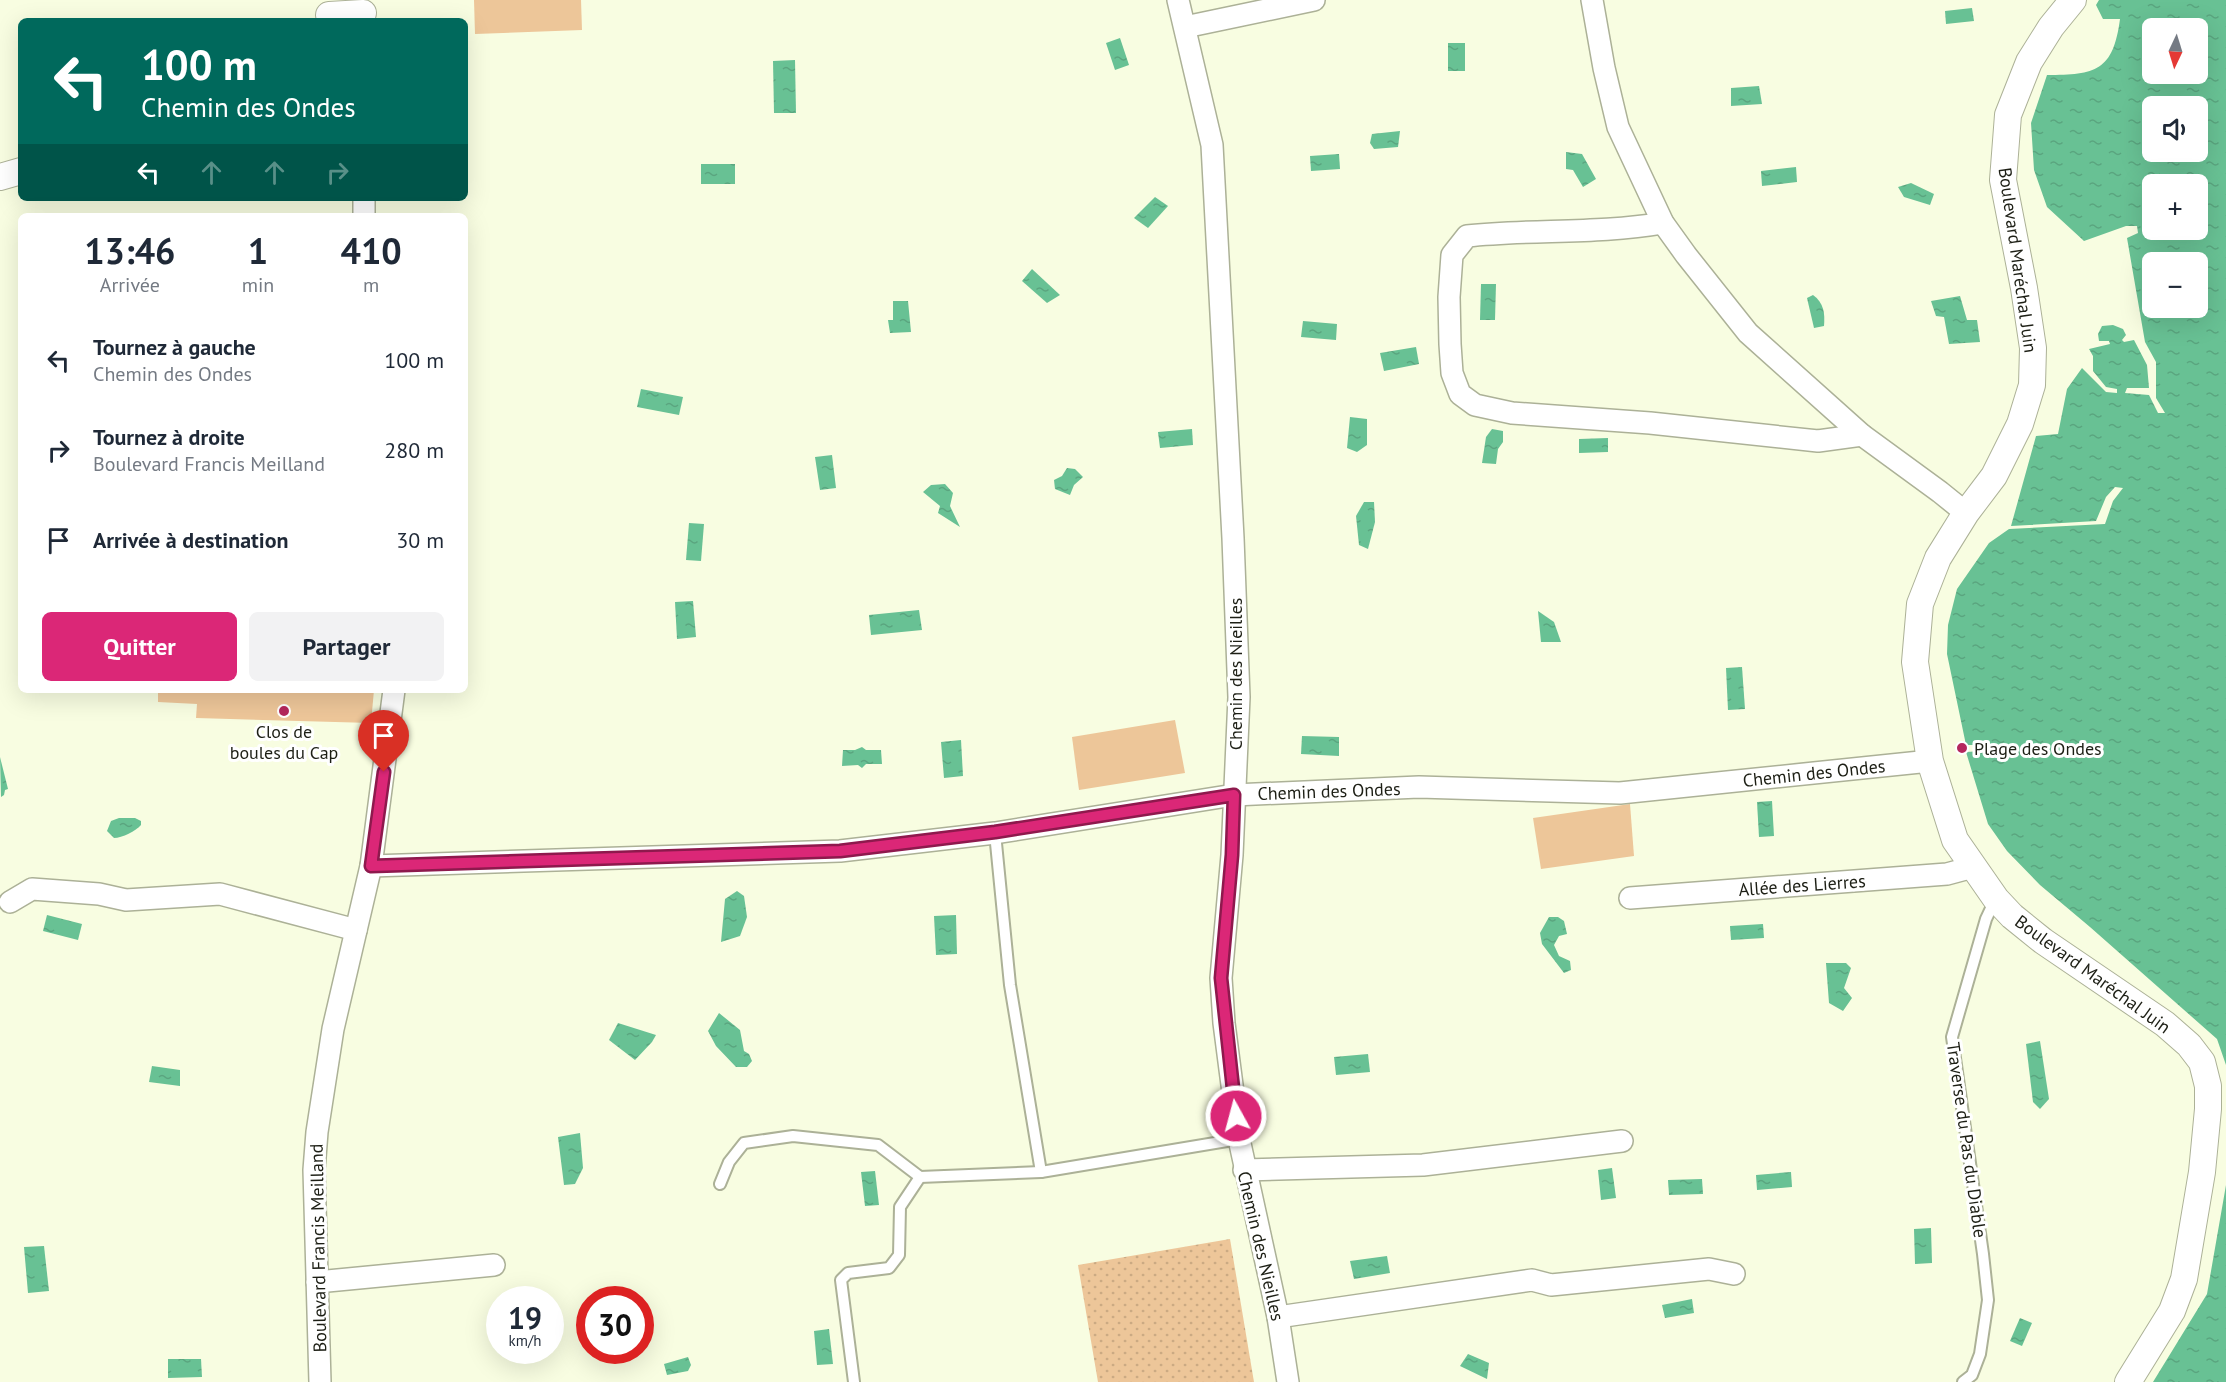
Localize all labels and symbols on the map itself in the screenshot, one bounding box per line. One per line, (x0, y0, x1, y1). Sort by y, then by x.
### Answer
north arrow (2142, 18, 2208, 84)
street label: Boulevard Maréchal Juin (1994, 166, 2042, 354)
street label: Chemin des Nieilles (1224, 598, 1247, 750)
marker: Clos de boules du Cap (277, 704, 291, 718)
pin (358, 710, 409, 772)
place label: Clos de boules du Cap (230, 720, 338, 764)
place label: Plage des Ondes (1974, 737, 2102, 760)
marker: Plage des Ondes (1955, 741, 1969, 755)
street label: Chemin des Ondes (1742, 754, 1886, 792)
street label: Chemin des Ondes (1257, 777, 1401, 805)
street label: Allée des Lierres (1738, 869, 1866, 901)
street label: Boulevard Maréchal Juin (2011, 910, 2175, 1038)
street label: Traverse du Pas du Diable (1942, 1041, 1992, 1239)
position arrow (1204, 1084, 1268, 1148)
street label: Boulevard Francis Meilland (305, 1143, 331, 1353)
street label: Chemin des Nieilles (1233, 1169, 1289, 1323)
speed limit sign: 30 (576, 1286, 654, 1364)

